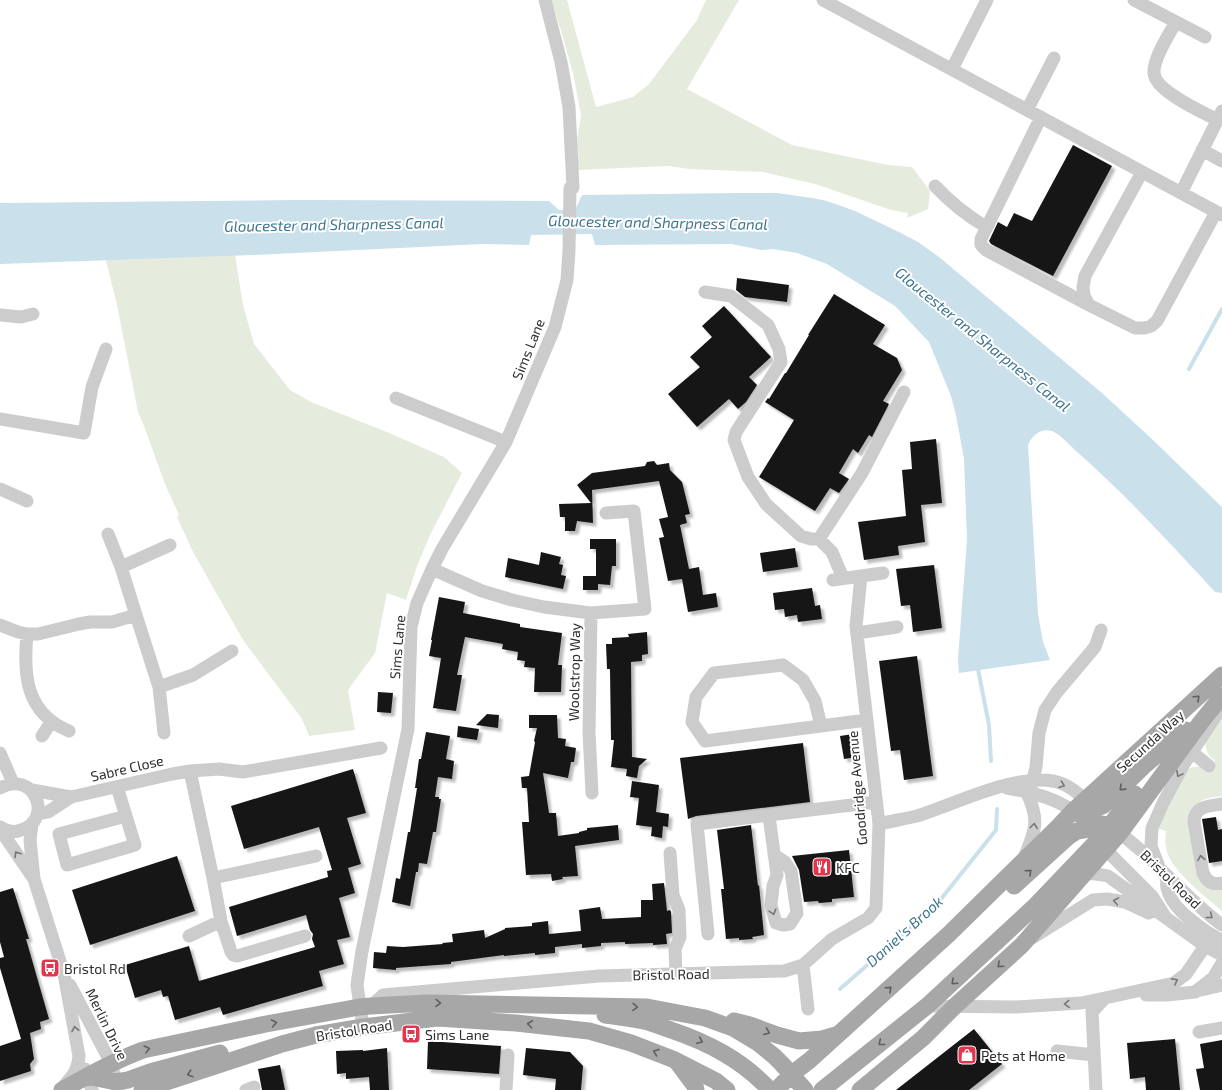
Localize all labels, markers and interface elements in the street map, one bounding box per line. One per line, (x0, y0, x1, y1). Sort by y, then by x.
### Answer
water label: Gloucester and Sharpness Canal (548, 211, 768, 233)
water label: Gloucester and Sharpness Canal (224, 213, 444, 235)
water label: Gloucester and Sharpness Canal (892, 263, 1074, 415)
street label: Sims Lane (508, 316, 548, 382)
street label: Sims Lane (386, 614, 408, 680)
street label: Woolstrop Way (565, 622, 583, 721)
one-way arrow (1192, 695, 1200, 703)
street label: Secunda Way (1113, 706, 1188, 776)
street label: Goodridge Avenue (844, 730, 870, 846)
street label: Sabre Close (89, 751, 165, 785)
one-way arrow (1176, 770, 1183, 777)
one-way arrow (1058, 780, 1065, 788)
one-way arrow (1119, 783, 1127, 791)
one-way arrow (1030, 823, 1039, 829)
street label: Bristol Road (1137, 846, 1205, 912)
one-way arrow (14, 851, 21, 858)
one-way arrow (1197, 855, 1205, 861)
restaurant icon: KFC (811, 856, 833, 878)
place label: KFC (836, 859, 860, 876)
one-way arrow (1024, 869, 1032, 877)
water label: Daniel's Brook (862, 892, 946, 970)
one-way arrow (1113, 897, 1119, 905)
one-way arrow (768, 909, 777, 916)
one-way arrow (1205, 911, 1212, 918)
bus stop icon: Bristol Rd (39, 957, 61, 979)
place label: Bristol Rd (64, 960, 126, 977)
one-way arrow (997, 961, 1004, 968)
street label: Bristol Road (632, 965, 710, 983)
one-way arrow (951, 977, 958, 984)
one-way arrow (1171, 978, 1178, 986)
street label: Merlin Drive (82, 985, 132, 1063)
one-way arrow (884, 986, 892, 994)
one-way arrow (435, 999, 441, 1008)
one-way arrow (1064, 1000, 1070, 1008)
one-way arrow (632, 1003, 638, 1011)
street label: Bristol Road (314, 1016, 394, 1044)
one-way arrow (271, 1019, 277, 1028)
one-way arrow (527, 1020, 533, 1029)
bus stop icon: Sims Lane (400, 1023, 422, 1045)
one-way arrow (71, 1026, 79, 1032)
place label: Sims Lane (425, 1026, 489, 1043)
one-way arrow (764, 1027, 771, 1035)
one-way arrow (696, 1036, 703, 1044)
one-way arrow (878, 1038, 885, 1045)
shop icon: Pets at Home (956, 1044, 978, 1066)
one-way arrow (144, 1046, 150, 1054)
place label: Pets at Home (981, 1047, 1066, 1064)
one-way arrow (653, 1049, 660, 1057)
one-way arrow (187, 1069, 194, 1078)

